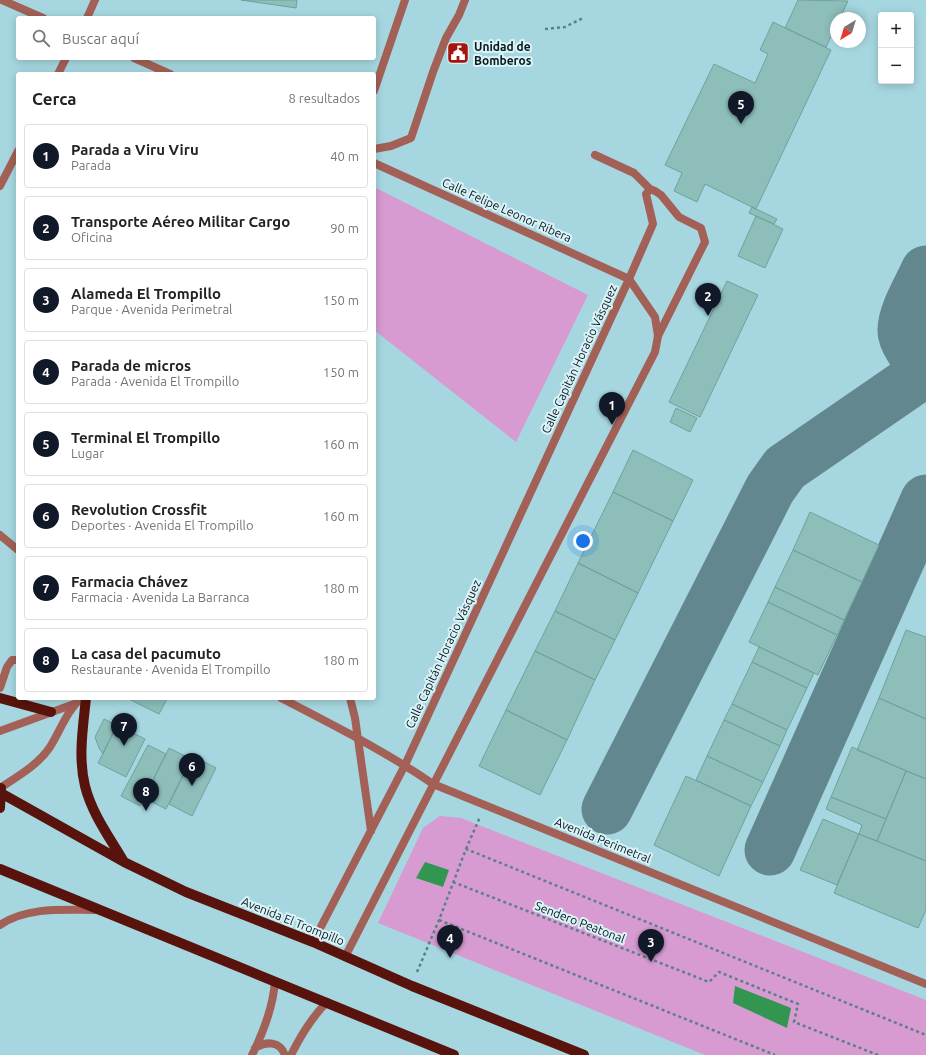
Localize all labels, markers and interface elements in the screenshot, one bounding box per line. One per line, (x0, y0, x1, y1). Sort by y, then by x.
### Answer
north arrow (830, 12, 866, 48)
map controls (878, 12, 914, 84)
button: + (878, 12, 914, 48)
search box (16, 16, 376, 60)
icon: search (30, 27, 52, 49)
text: Buscar aquí (62, 30, 139, 47)
public building icon: Unidad de Bomberos (445, 40, 471, 66)
place label: Unidad de Bomberos (474, 40, 532, 67)
button: − (878, 48, 914, 84)
text: Cerca (32, 89, 77, 108)
text: 8 resultados (289, 91, 360, 105)
pin: 5 (728, 91, 754, 124)
text: Parada a Viru Viru (71, 141, 199, 158)
text: 1 (42, 149, 50, 163)
text: 40 m (330, 149, 359, 163)
text: Parada (71, 158, 111, 172)
street label: Calle Felipe Leonor Ribera (440, 176, 574, 244)
text: Transporte Aéreo Militar Cargo (71, 213, 290, 230)
text: 2 (42, 221, 50, 235)
text: 90 m (330, 221, 359, 235)
text: Oficina (71, 230, 113, 244)
street label: Calle Capitán Horacio Vásquez (539, 282, 619, 435)
pin: 2 (695, 283, 721, 316)
text: Alameda El Trompillo (71, 285, 221, 302)
text: 3 (42, 293, 50, 307)
text: 150 m (323, 293, 359, 307)
text: Parque · Avenida Perimetral (71, 302, 233, 316)
text: Parada de micros (71, 357, 191, 374)
text: 4 (42, 365, 50, 379)
text: 150 m (323, 365, 359, 379)
text: Parada · Avenida El Trompillo (71, 374, 239, 388)
pin: 1 (599, 392, 625, 425)
text: Terminal El Trompillo (71, 429, 220, 446)
text: 5 (42, 437, 50, 451)
text: 160 m (323, 437, 359, 451)
text: Lugar (71, 446, 104, 460)
text: Revolution Crossfit (71, 501, 207, 518)
text: 6 (42, 509, 50, 523)
text: 160 m (323, 509, 359, 523)
text: Deportes · Avenida El Trompillo (71, 518, 254, 532)
your location (573, 531, 593, 551)
text: Farmacia Chávez (71, 573, 188, 590)
street label: Calle Capitán Horacio Vásquez (403, 577, 483, 730)
text: 7 (42, 581, 50, 595)
text: 180 m (323, 581, 359, 595)
text: Farmacia · Avenida La Barranca (71, 590, 249, 604)
text: La casa del pacumuto (71, 645, 221, 662)
text: 8 (42, 653, 50, 667)
text: 180 m (323, 653, 359, 667)
text: Restaurante · Avenida El Trompillo (71, 662, 271, 676)
pin: 7 (111, 713, 137, 746)
pin: 6 (179, 753, 205, 786)
pin: 8 (133, 778, 159, 811)
street label: Avenida Perimetral (553, 815, 653, 865)
street label: Avenida El Trompillo (240, 894, 346, 948)
street label: Sendero Peatonal (533, 899, 627, 945)
pin: 4 (437, 925, 463, 958)
pin: 3 (638, 929, 664, 962)

